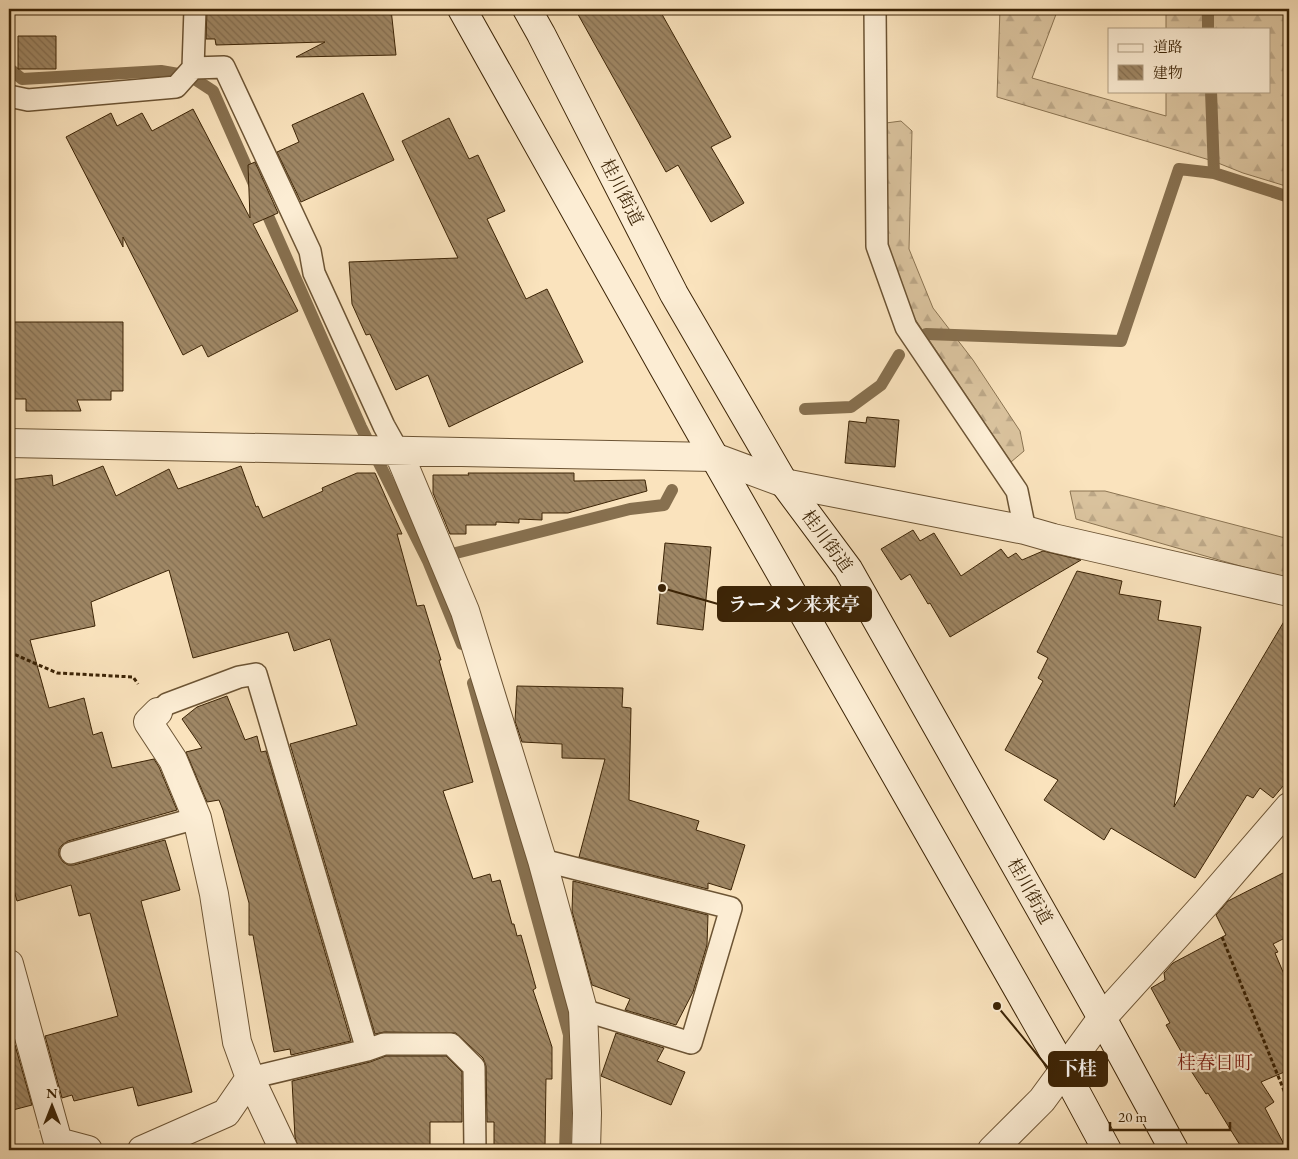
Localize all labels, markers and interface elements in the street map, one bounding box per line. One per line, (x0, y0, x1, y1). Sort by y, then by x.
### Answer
legend (1108, 28, 1270, 92)
text: 道路 (1153, 37, 1183, 56)
text: 建物 (1153, 63, 1183, 82)
street label: 桂川街道 (596, 154, 649, 229)
street label: 桂川街道 (797, 505, 858, 577)
callout: ラーメン来来亭 (718, 587, 871, 621)
text: ラーメン来来亭 (728, 592, 860, 617)
street label: 桂川街道 (1003, 854, 1058, 928)
district label: 桂春日町 (1177, 1050, 1253, 1075)
callout: 下桂 (1049, 1052, 1107, 1086)
text: 下桂 (1059, 1056, 1097, 1081)
north arrow (28, 1082, 78, 1132)
text: N (46, 1084, 58, 1102)
scale bar (1110, 1099, 1230, 1131)
text: 20 m (1118, 1107, 1147, 1126)

